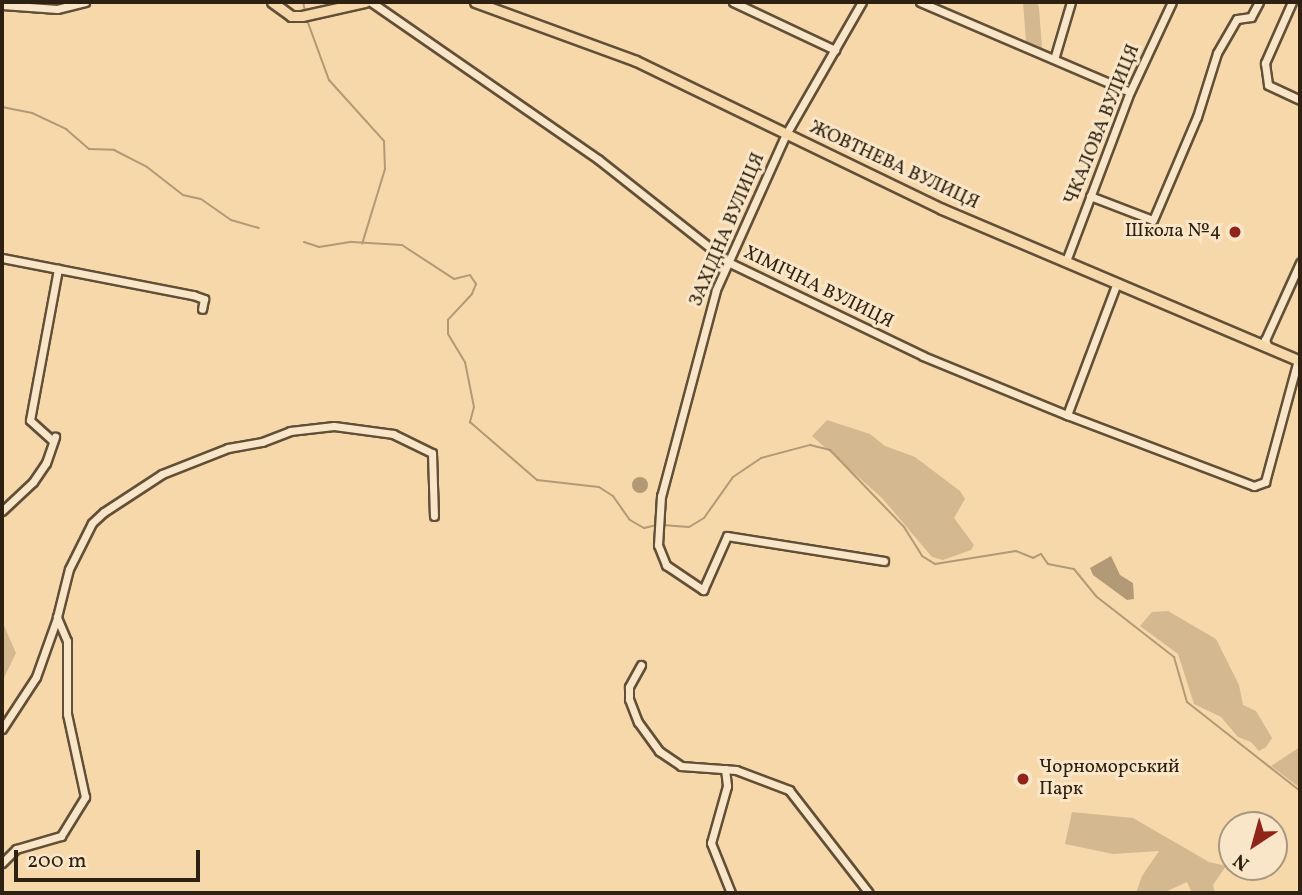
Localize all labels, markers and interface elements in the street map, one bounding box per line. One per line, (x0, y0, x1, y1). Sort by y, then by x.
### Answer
street label: ЧКАЛОВА ВУЛИЦЯ (1060, 41, 1146, 209)
street label: ЖОВТНЕВА ВУЛИЦЯ (806, 117, 982, 215)
street label: ЗАХІДНА ВУЛИЦЯ (685, 150, 771, 310)
place label: Школа №4 (1125, 221, 1221, 243)
marker: Школа №4 (1227, 224, 1243, 240)
street label: ХІМІЧНА ВУЛИЦЯ (739, 242, 897, 334)
place label: Чорноморський Парк (1039, 757, 1180, 801)
marker: Чорноморський Парк (1013, 769, 1033, 789)
north arrow (1218, 811, 1288, 881)
scale bar (18, 836, 203, 880)
text: 200 m (27, 847, 87, 876)
text: N (1229, 847, 1255, 876)

